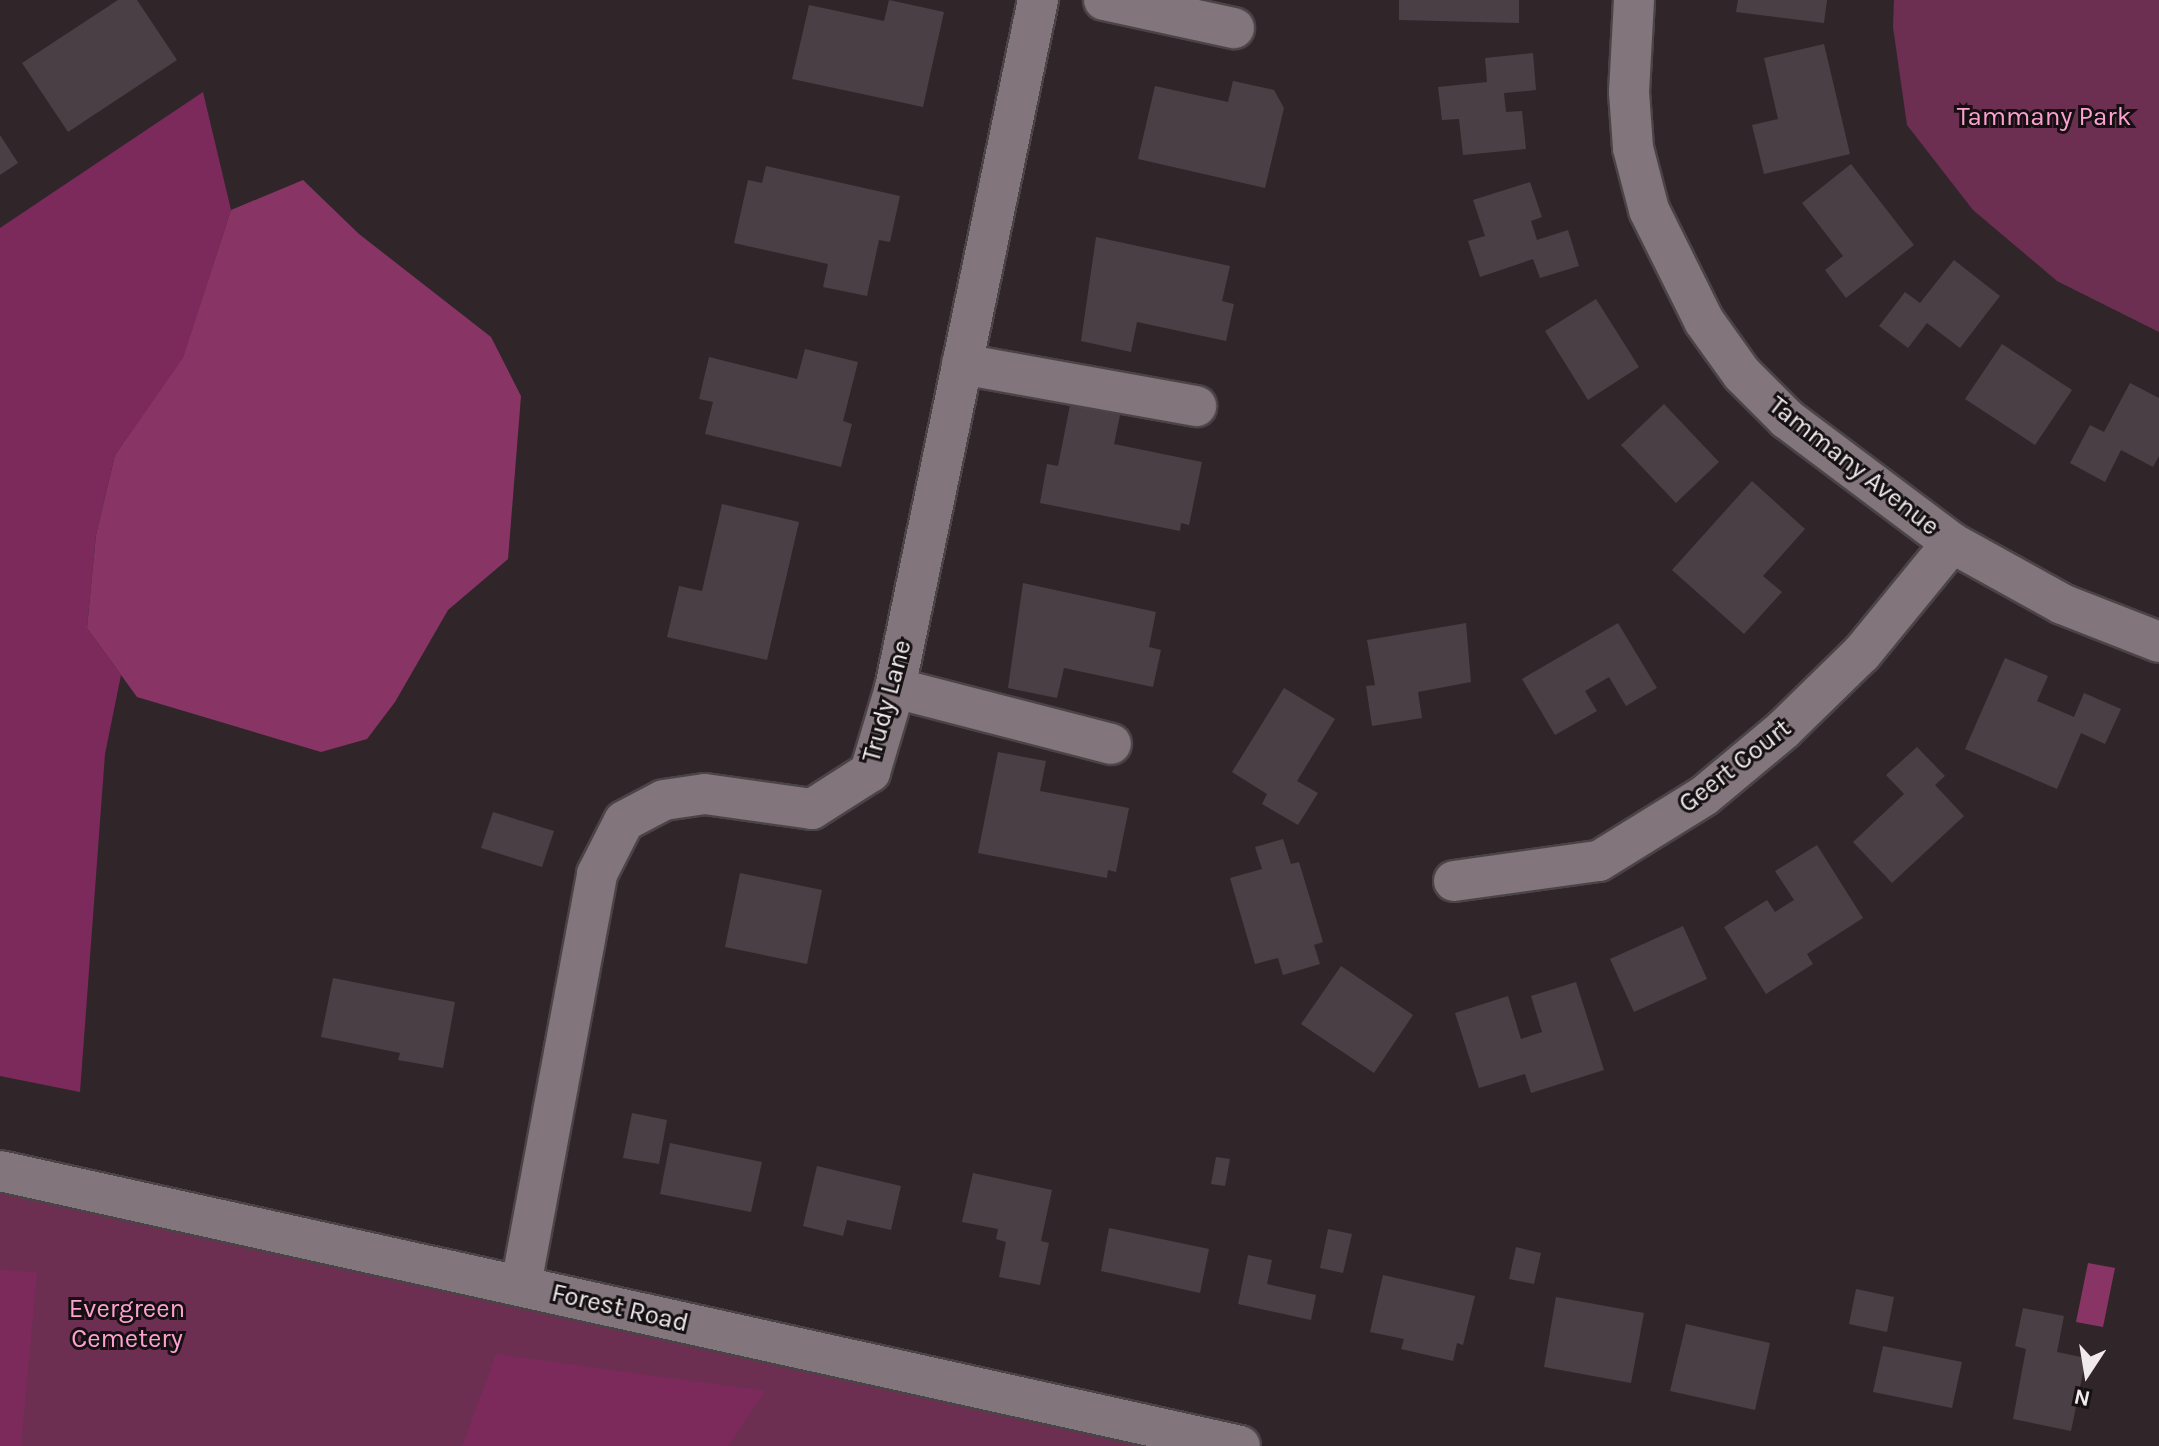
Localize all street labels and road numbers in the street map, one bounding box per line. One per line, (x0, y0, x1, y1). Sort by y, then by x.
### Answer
street label: Tammany Avenue (1763, 390, 1945, 542)
street label: Trudy Lane (856, 636, 918, 766)
street label: Geert Court (1673, 713, 1797, 819)
street label: Forest Road (549, 1277, 691, 1339)

